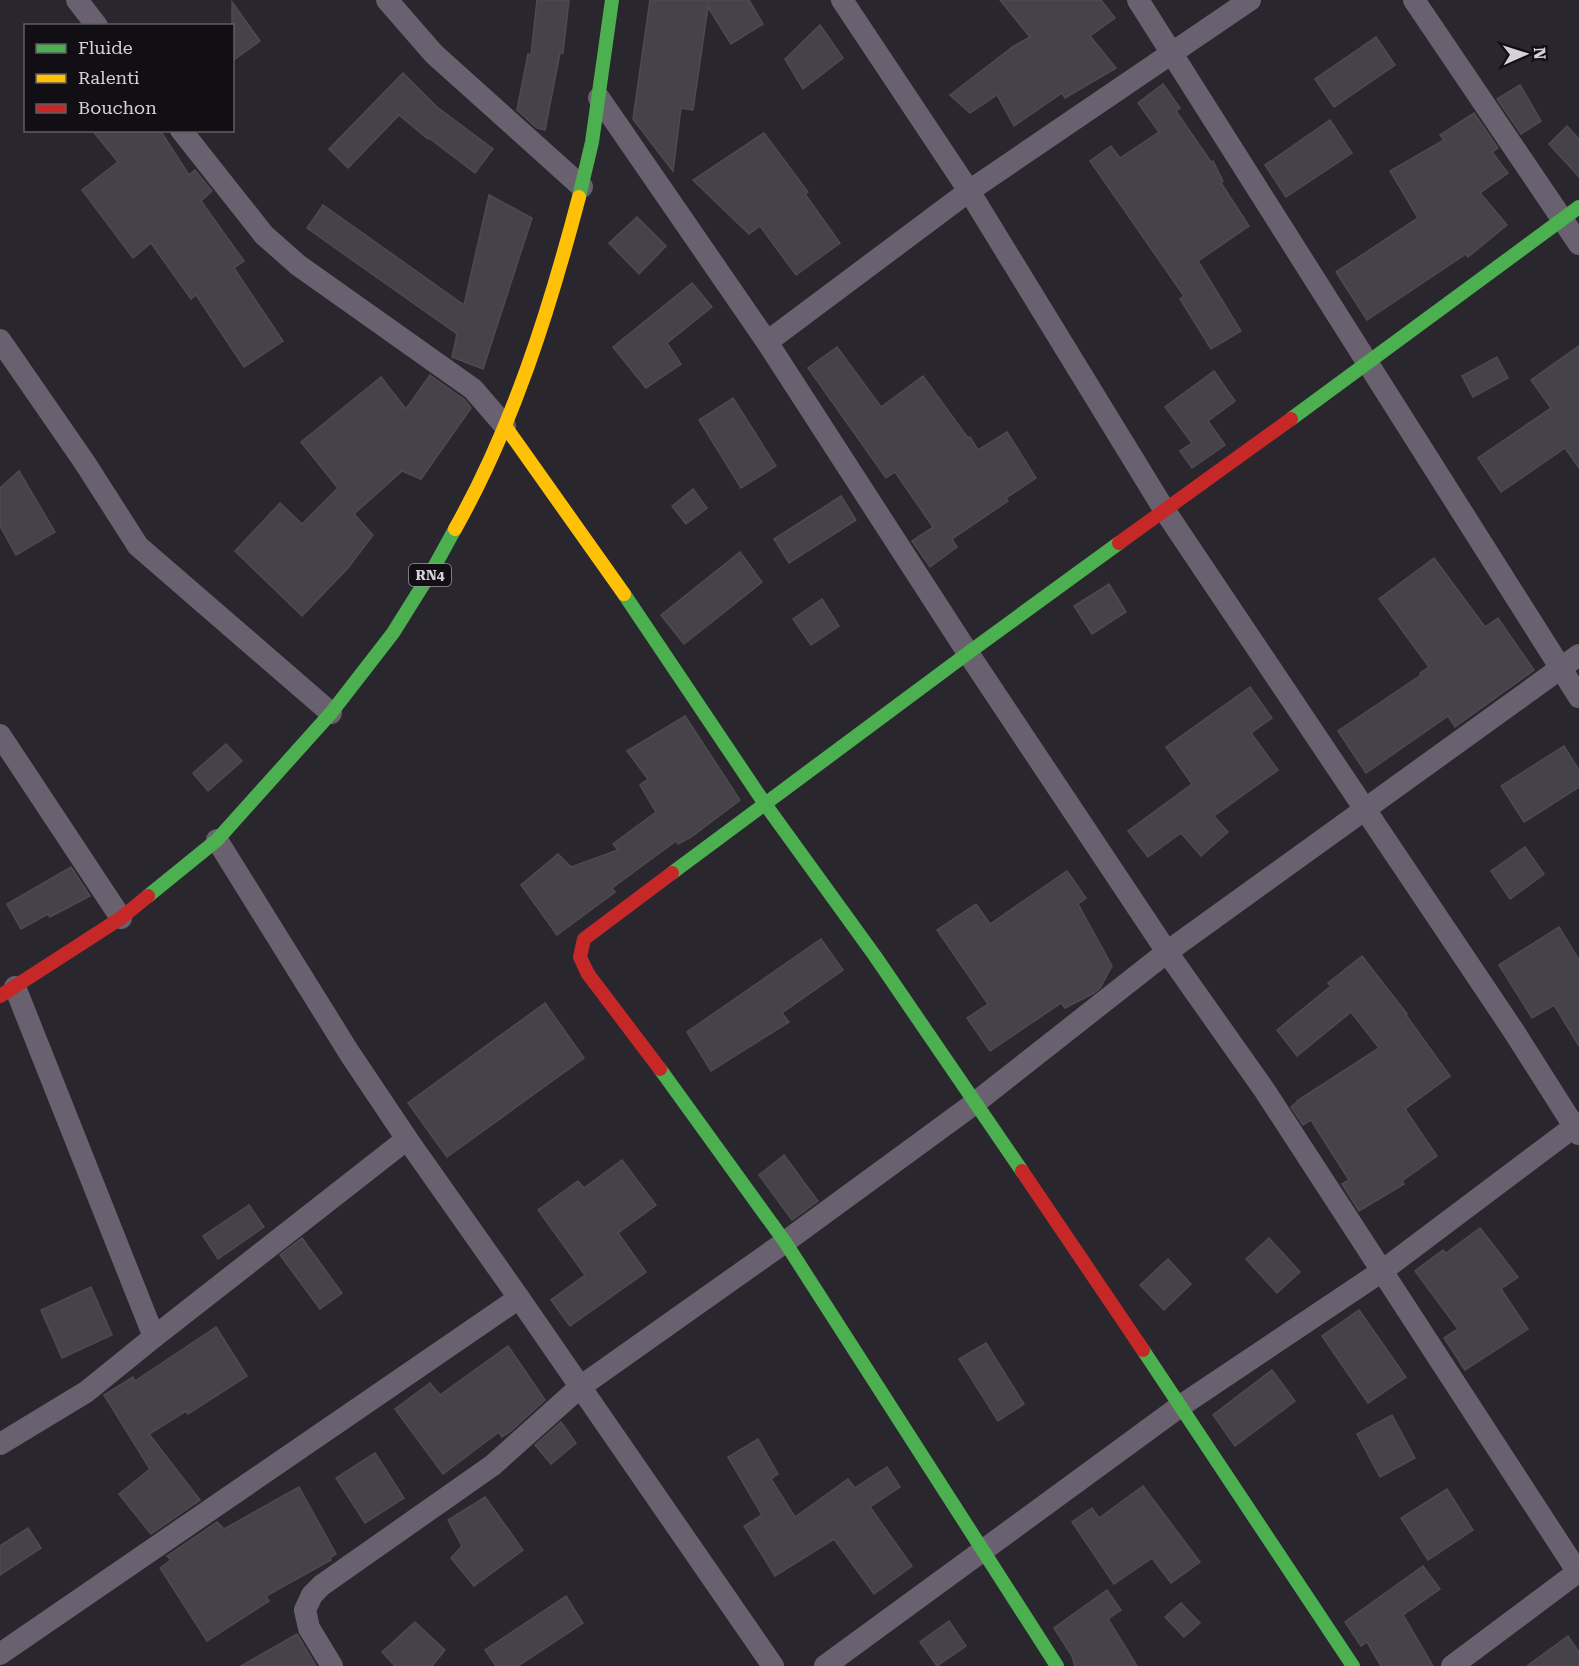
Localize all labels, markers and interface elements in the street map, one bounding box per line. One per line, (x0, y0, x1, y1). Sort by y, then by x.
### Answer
legend (24, 24, 234, 132)
north arrow (1495, 24, 1555, 84)
text: Fluide (78, 37, 133, 58)
text: N (1530, 47, 1549, 60)
text: Ralenti (78, 67, 140, 88)
text: Bouchon (78, 97, 157, 118)
road number: RN4 (409, 564, 451, 586)

